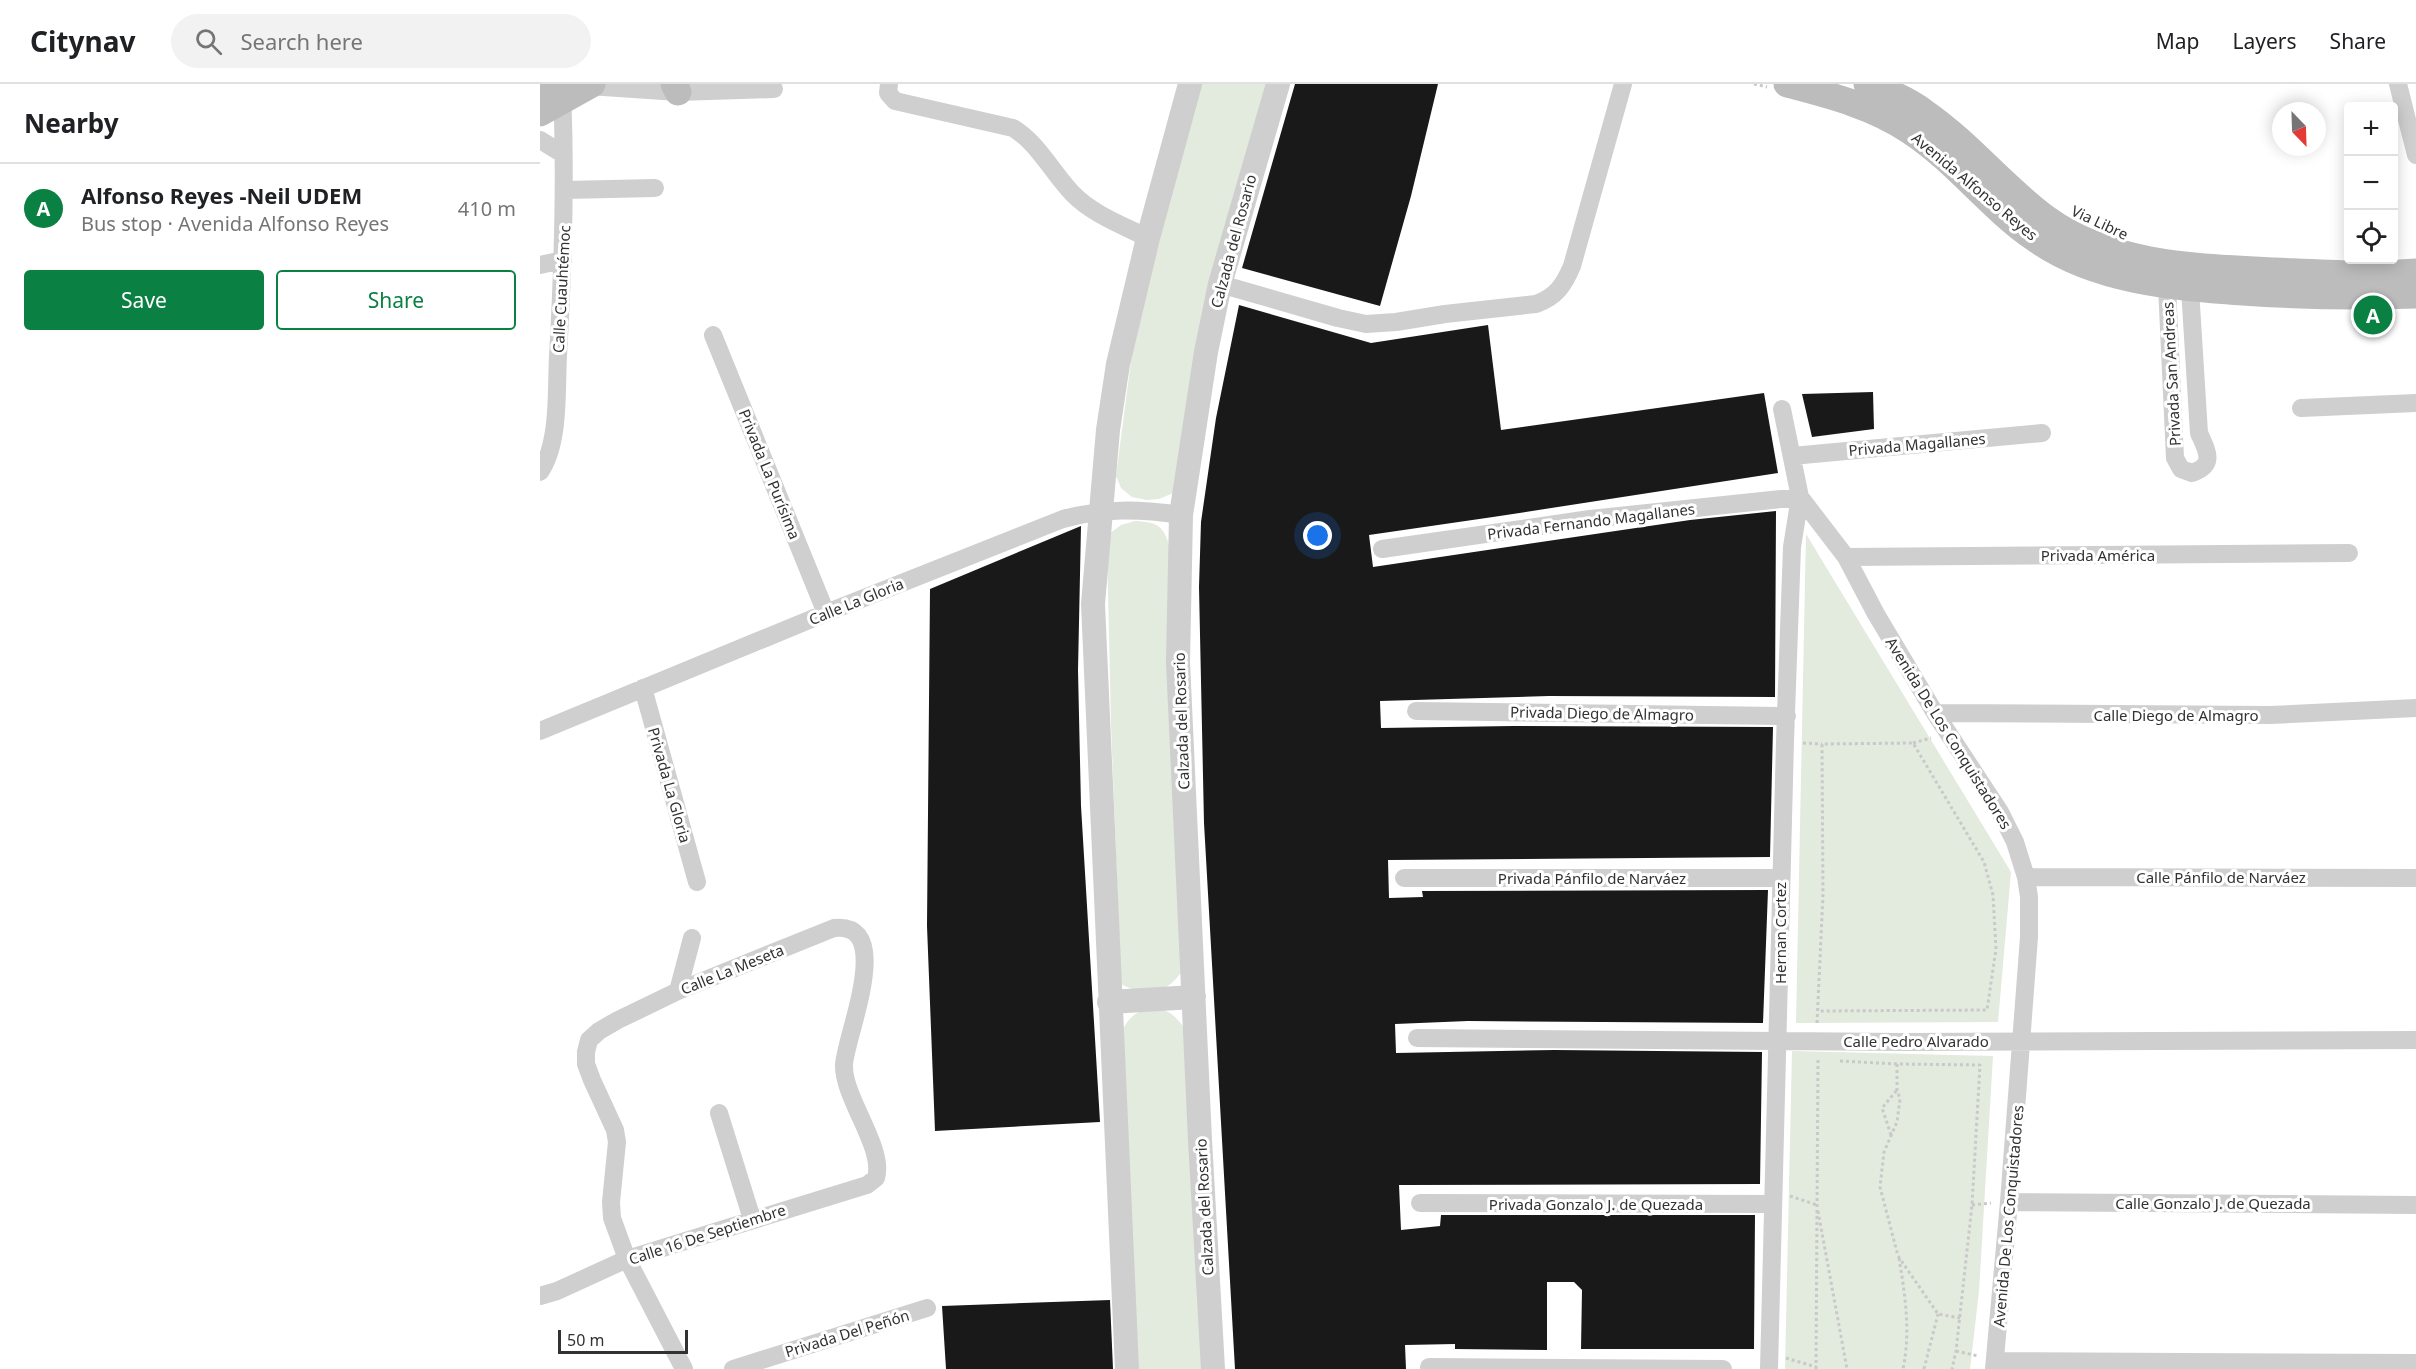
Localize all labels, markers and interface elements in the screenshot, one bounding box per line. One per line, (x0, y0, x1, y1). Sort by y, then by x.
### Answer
search box (171, 14, 591, 68)
text: Citynav (30, 22, 135, 60)
icon: search (192, 25, 225, 58)
text: Search here (240, 26, 363, 56)
text: Map (2156, 27, 2200, 55)
text: Layers (2233, 27, 2297, 55)
text: Share (2330, 27, 2386, 55)
north arrow (2272, 102, 2326, 156)
map controls (2344, 102, 2398, 264)
button: + (2344, 102, 2398, 156)
text: Nearby (24, 105, 119, 141)
street label: Avenida Alfonso Reyes (1908, 127, 2042, 245)
button: − (2344, 156, 2398, 210)
street label: Calzada del Rosario (1206, 172, 1260, 310)
text: Alfonso Reyes -Neil UDEM (81, 180, 362, 210)
text: A (37, 195, 50, 222)
text: 410 m (458, 195, 516, 222)
street label: Via Libre (2068, 200, 2132, 244)
text: Bus stop · Avenida Alfonso Reyes (81, 210, 389, 237)
button: locate (2344, 210, 2398, 264)
street label: Calle Cuauhtémoc (548, 225, 574, 353)
button: Save (24, 270, 264, 330)
button: Share (276, 270, 516, 330)
pin: A (2354, 292, 2392, 338)
street label: Privada San Andreas (2157, 301, 2185, 447)
street label: Privada La Purísima (735, 406, 805, 542)
street label: Privada Magallanes (1848, 428, 1986, 460)
street label: Privada Fernando Magallanes (1486, 498, 1696, 544)
your location (1303, 521, 1332, 550)
street label: Privada América (2041, 545, 2155, 565)
street label: Calle La Gloria (806, 573, 906, 629)
street label: Avenida De Los Conquistadores (1882, 633, 2016, 833)
street label: Calzada del Rosario (1169, 652, 1193, 790)
street label: Privada Diego de Almagro (1510, 701, 1694, 725)
street label: Calle Diego de Almagro (2093, 705, 2259, 725)
street label: Privada La Gloria (644, 725, 696, 845)
street label: Calle Pánfilo de Narváez (2136, 867, 2306, 887)
street label: Privada Pánfilo de Narváez (1498, 868, 1686, 888)
street label: Hernan Cortez (1770, 882, 1790, 984)
street label: Calle La Meseta (677, 939, 787, 999)
street label: Calle Pedro Alvarado (1843, 1031, 1989, 1051)
street label: Avenida De Los Conquistadores (1988, 1104, 2028, 1328)
street label: Calzada del Rosario (1190, 1138, 1218, 1276)
street label: Calle Gonzalo J. de Quezada (2115, 1193, 2311, 1213)
street label: Privada Gonzalo J. de Quezada (1489, 1194, 1703, 1214)
street label: Calle 16 De Septiembre (626, 1199, 788, 1269)
street label: Privada Del Peñón (782, 1305, 912, 1361)
scale bar (558, 1327, 688, 1354)
text: 50 m (567, 1329, 604, 1351)

